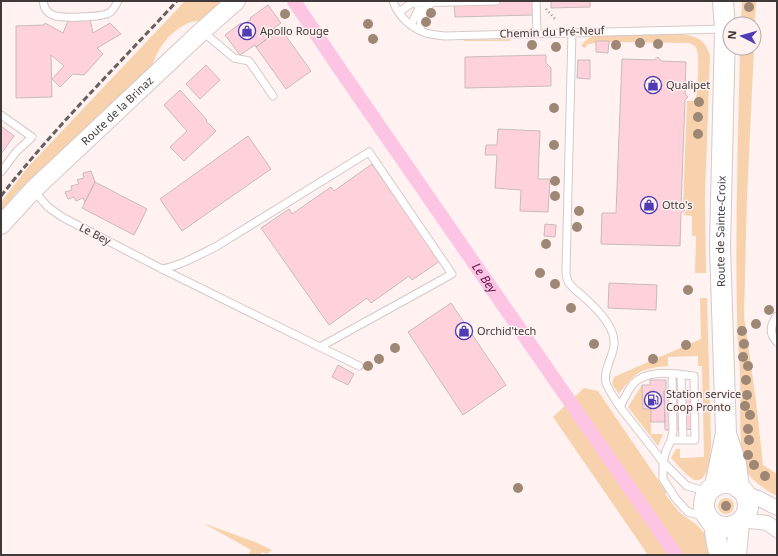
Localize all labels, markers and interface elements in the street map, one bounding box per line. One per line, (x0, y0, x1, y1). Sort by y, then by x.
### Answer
north arrow (722, 16, 762, 56)
shop icon: Apollo Rouge (237, 21, 257, 41)
street label: Chemin du Pré-Neuf (499, 22, 606, 41)
place label: Apollo Rouge (260, 23, 329, 38)
text: N (724, 30, 739, 40)
street label: Route de la Brinaz (78, 73, 156, 148)
shop icon: Qualipet (643, 75, 663, 95)
place label: Qualipet (666, 77, 710, 92)
street label: Route de Sainte-Croix (712, 175, 729, 287)
shop icon: Otto's (639, 195, 659, 215)
place label: Otto's (662, 197, 693, 212)
street label: Le Bey (77, 219, 114, 248)
water label: Le Bey (468, 259, 502, 297)
shop icon: Orchid'tech (454, 321, 474, 341)
place label: Orchid'tech (477, 323, 536, 338)
place label: Station service Coop Pronto (666, 386, 741, 414)
fuel station icon: Station service Coop Pronto (643, 390, 663, 410)

